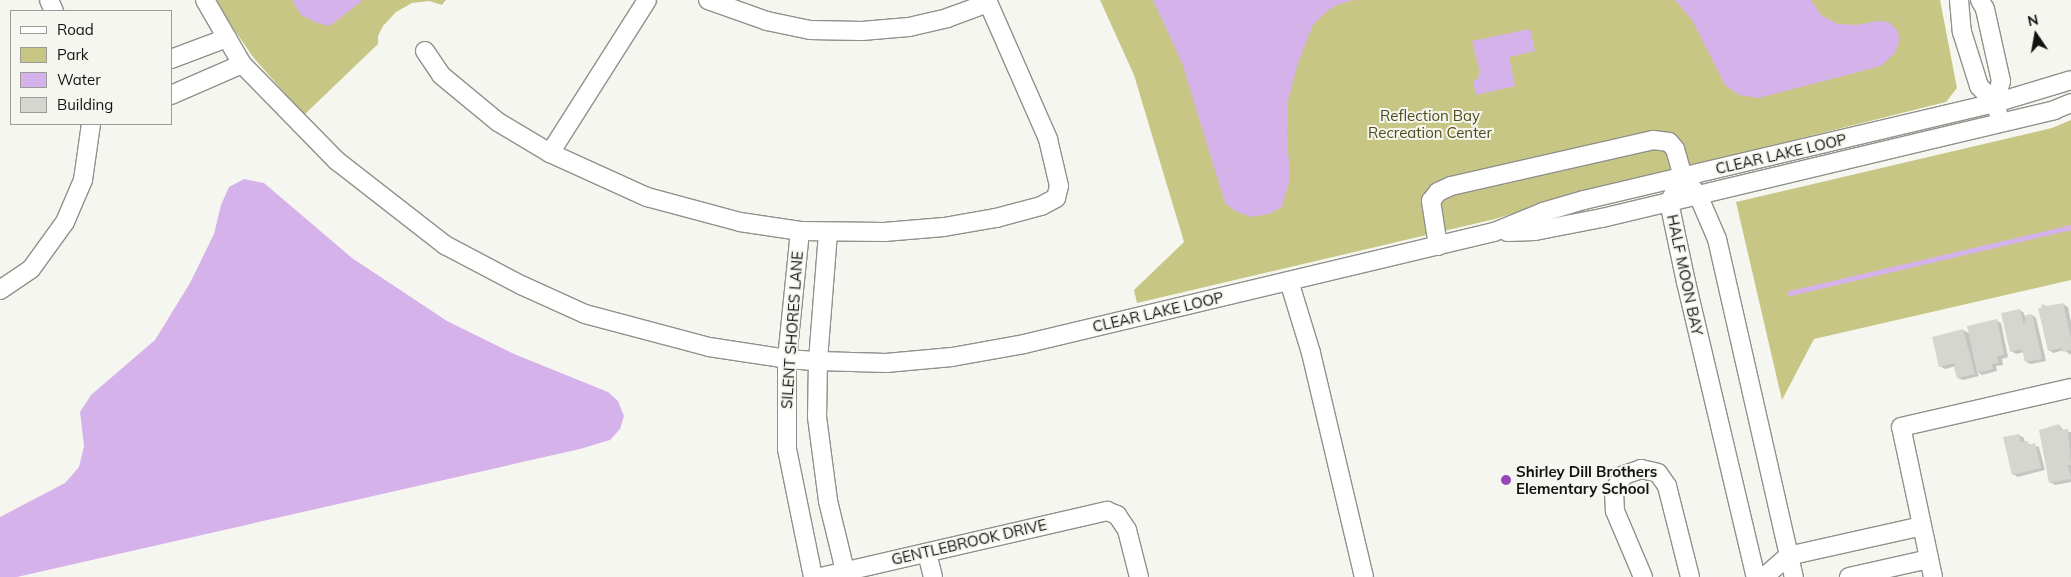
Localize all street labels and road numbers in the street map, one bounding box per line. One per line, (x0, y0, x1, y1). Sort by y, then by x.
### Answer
street label: CLEAR LAKE LOOP (1714, 130, 1848, 178)
street label: HALF MOON BAY (1663, 213, 1707, 337)
street label: SILENT SHORES LANE (778, 251, 806, 409)
street label: CLEAR LAKE LOOP (1091, 288, 1225, 336)
street label: GENTLEBROOK DRIVE (890, 515, 1048, 569)

